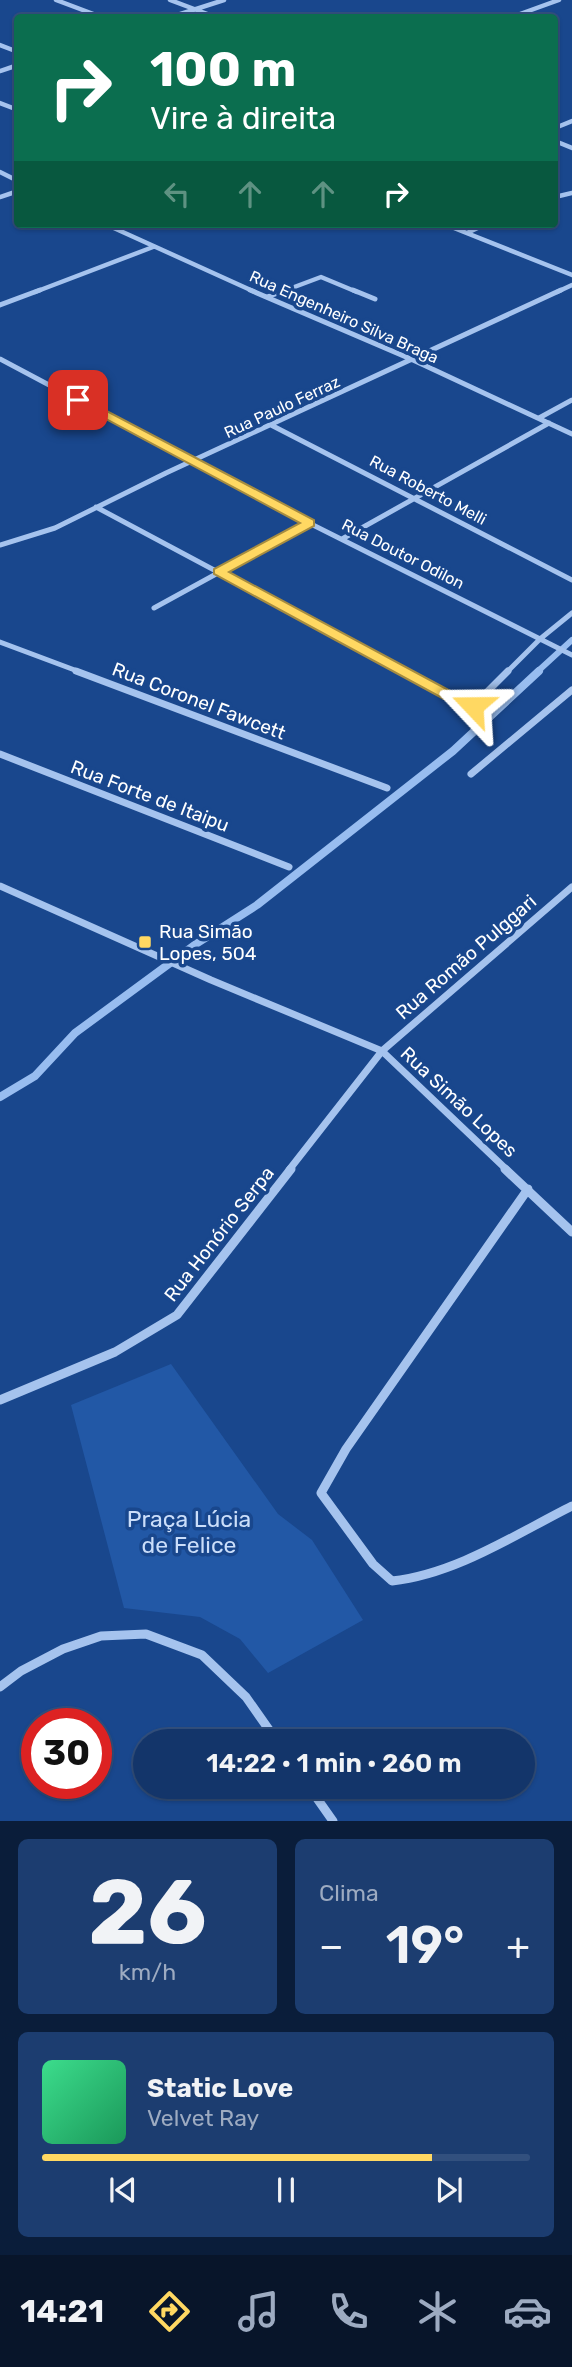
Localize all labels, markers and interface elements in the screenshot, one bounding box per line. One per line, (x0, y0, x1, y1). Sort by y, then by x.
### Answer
text: 100 m (150, 40, 296, 98)
icon: right (35, 42, 126, 133)
text: Vire à direita (150, 99, 336, 137)
icon: left (158, 175, 196, 213)
icon: ahead (231, 175, 269, 213)
icon: ahead (304, 175, 342, 213)
icon: right (377, 175, 415, 213)
street label: Rua Engenheiro Silva Braga (247, 267, 441, 367)
pin (48, 370, 108, 430)
street label: Rua Paulo Ferraz (221, 372, 343, 442)
icon: arrive (59, 381, 97, 419)
street label: Rua Roberto Melli (366, 451, 490, 529)
street label: Rua Doutor Odilon (339, 515, 467, 593)
street label: Rua Coronel Fawcett (109, 657, 289, 745)
position arrow (436, 669, 510, 743)
street label: Rua Forte de Itaipu (68, 755, 232, 837)
street label: Rua Romão Pulggari (391, 890, 541, 1024)
place label: Rua Simão Lopes, 504 (159, 920, 257, 965)
marker: Rua Simão Lopes, 504 (137, 934, 153, 950)
street label: Rua Simão Lopes (396, 1042, 522, 1162)
street label: Rua Honório Serpa (159, 1162, 279, 1306)
park label: Praça Lúcia de Felice (127, 1505, 251, 1559)
speed limit sign: 30 (21, 1708, 112, 1799)
text: 14:22 · 1 min · 260 m (206, 1748, 462, 1779)
text: 26 (88, 1858, 207, 1966)
text: Clima (319, 1879, 379, 1907)
text: 19° (386, 1914, 464, 1976)
text: − (319, 1923, 344, 1969)
text: + (506, 1923, 530, 1969)
text: km/h (119, 1958, 176, 1986)
text: Static Love (147, 2073, 293, 2104)
text: Velvet Ray (147, 2104, 259, 2132)
icon: previous (104, 2171, 142, 2209)
icon: pause (267, 2171, 305, 2209)
icon: next (430, 2171, 468, 2209)
icon: directions (145, 2287, 194, 2336)
icon: music (234, 2287, 283, 2336)
icon: phone (324, 2287, 373, 2336)
icon: climate (413, 2287, 462, 2336)
icon: car (503, 2287, 552, 2336)
text: 14:21 (20, 2292, 104, 2330)

